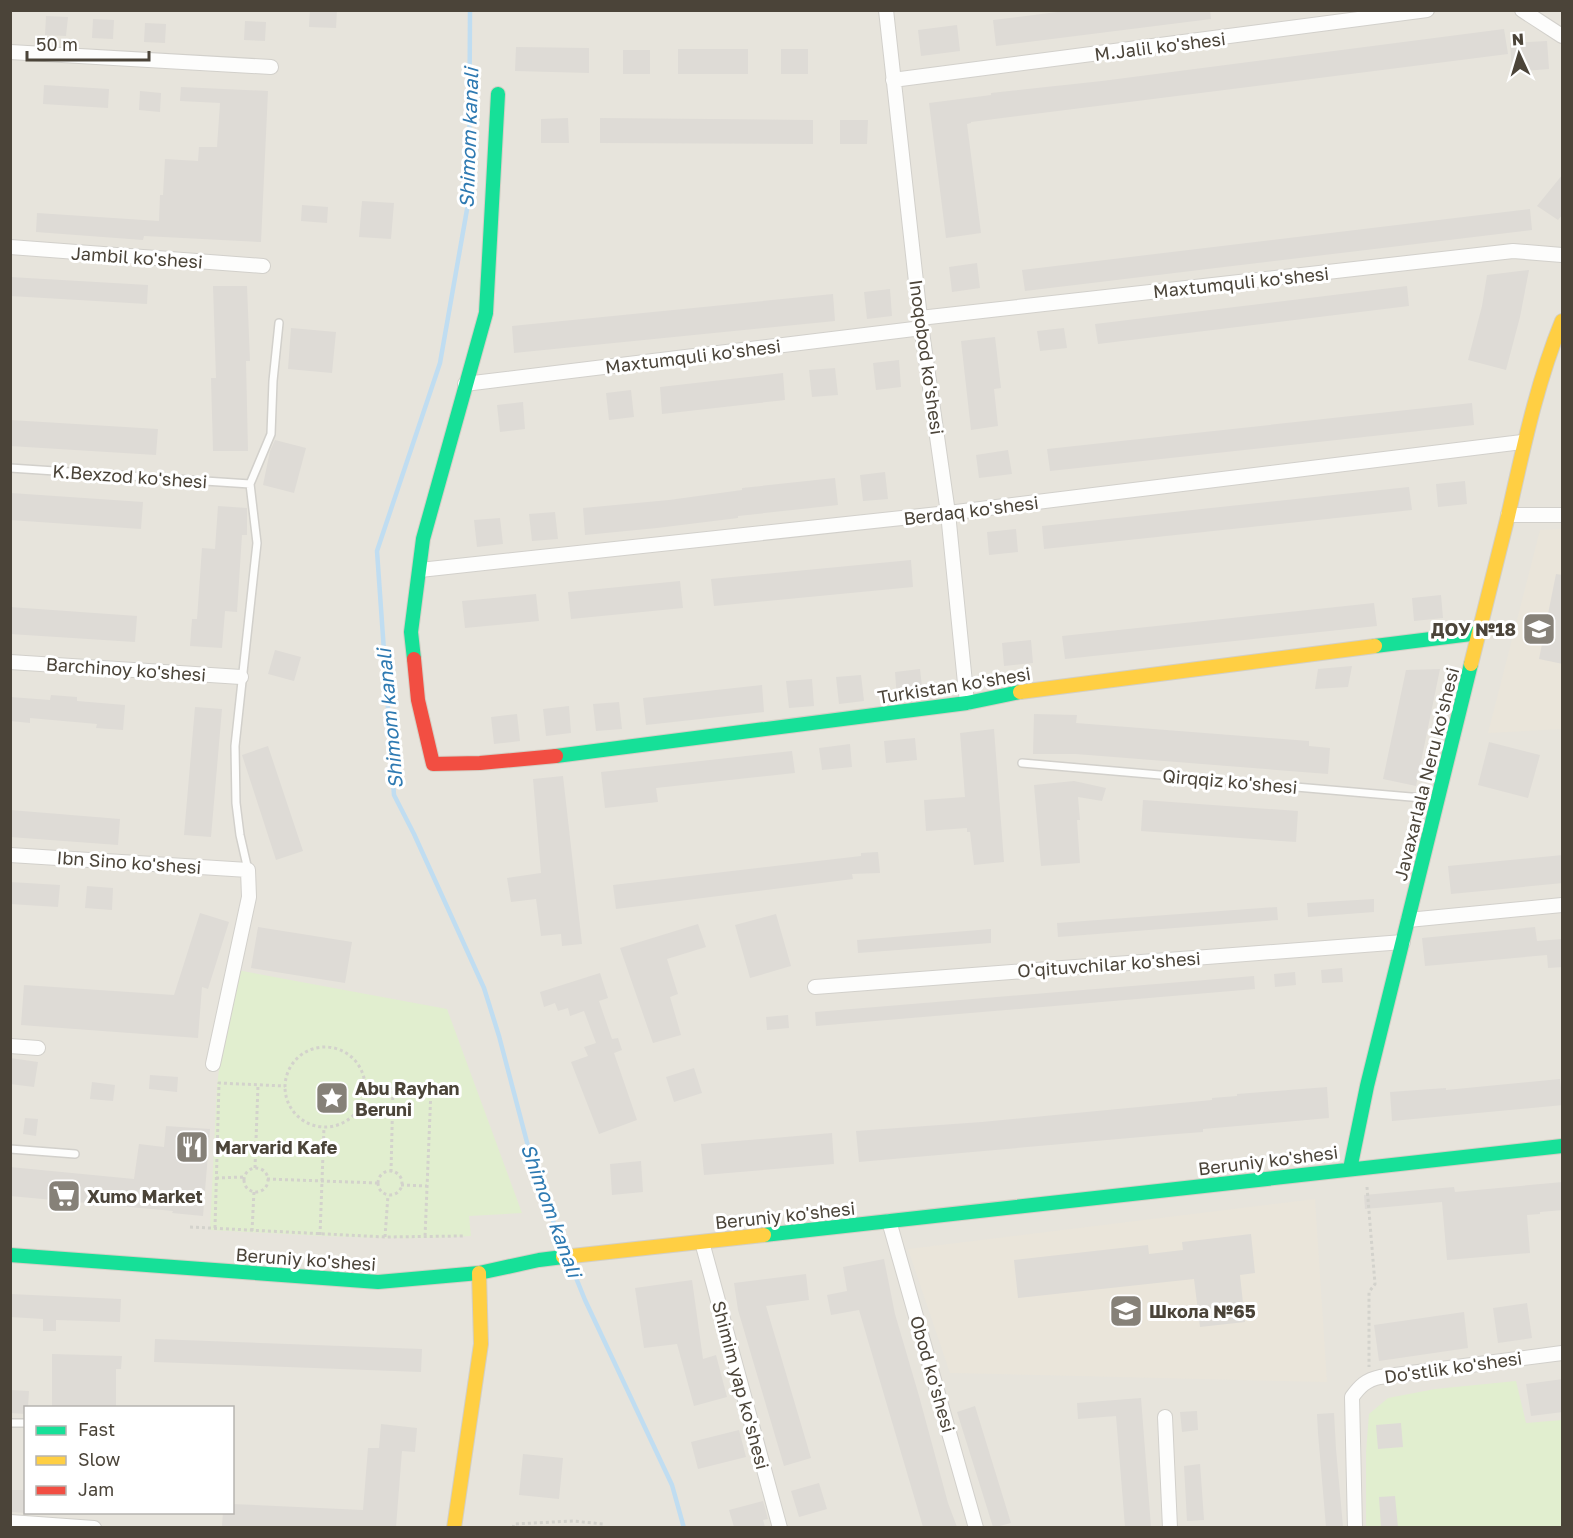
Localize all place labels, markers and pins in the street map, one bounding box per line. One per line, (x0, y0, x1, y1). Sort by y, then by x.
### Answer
school or university icon: ДОУ №18 (1521, 611, 1557, 647)
place label: ДОУ №18 (1431, 618, 1516, 640)
place label: Abu Rayhan Beruni (355, 1077, 460, 1120)
place icon: Abu Rayhan Beruni (314, 1080, 350, 1116)
restaurant icon: Marvarid Kafe (174, 1129, 210, 1165)
place label: Marvarid Kafe (215, 1136, 338, 1158)
supermarket icon: Xumo Market (46, 1178, 82, 1214)
place label: Xumo Market (87, 1185, 203, 1207)
school or university icon: Школа №65 (1108, 1293, 1144, 1329)
place label: Школа №65 (1149, 1300, 1256, 1322)

